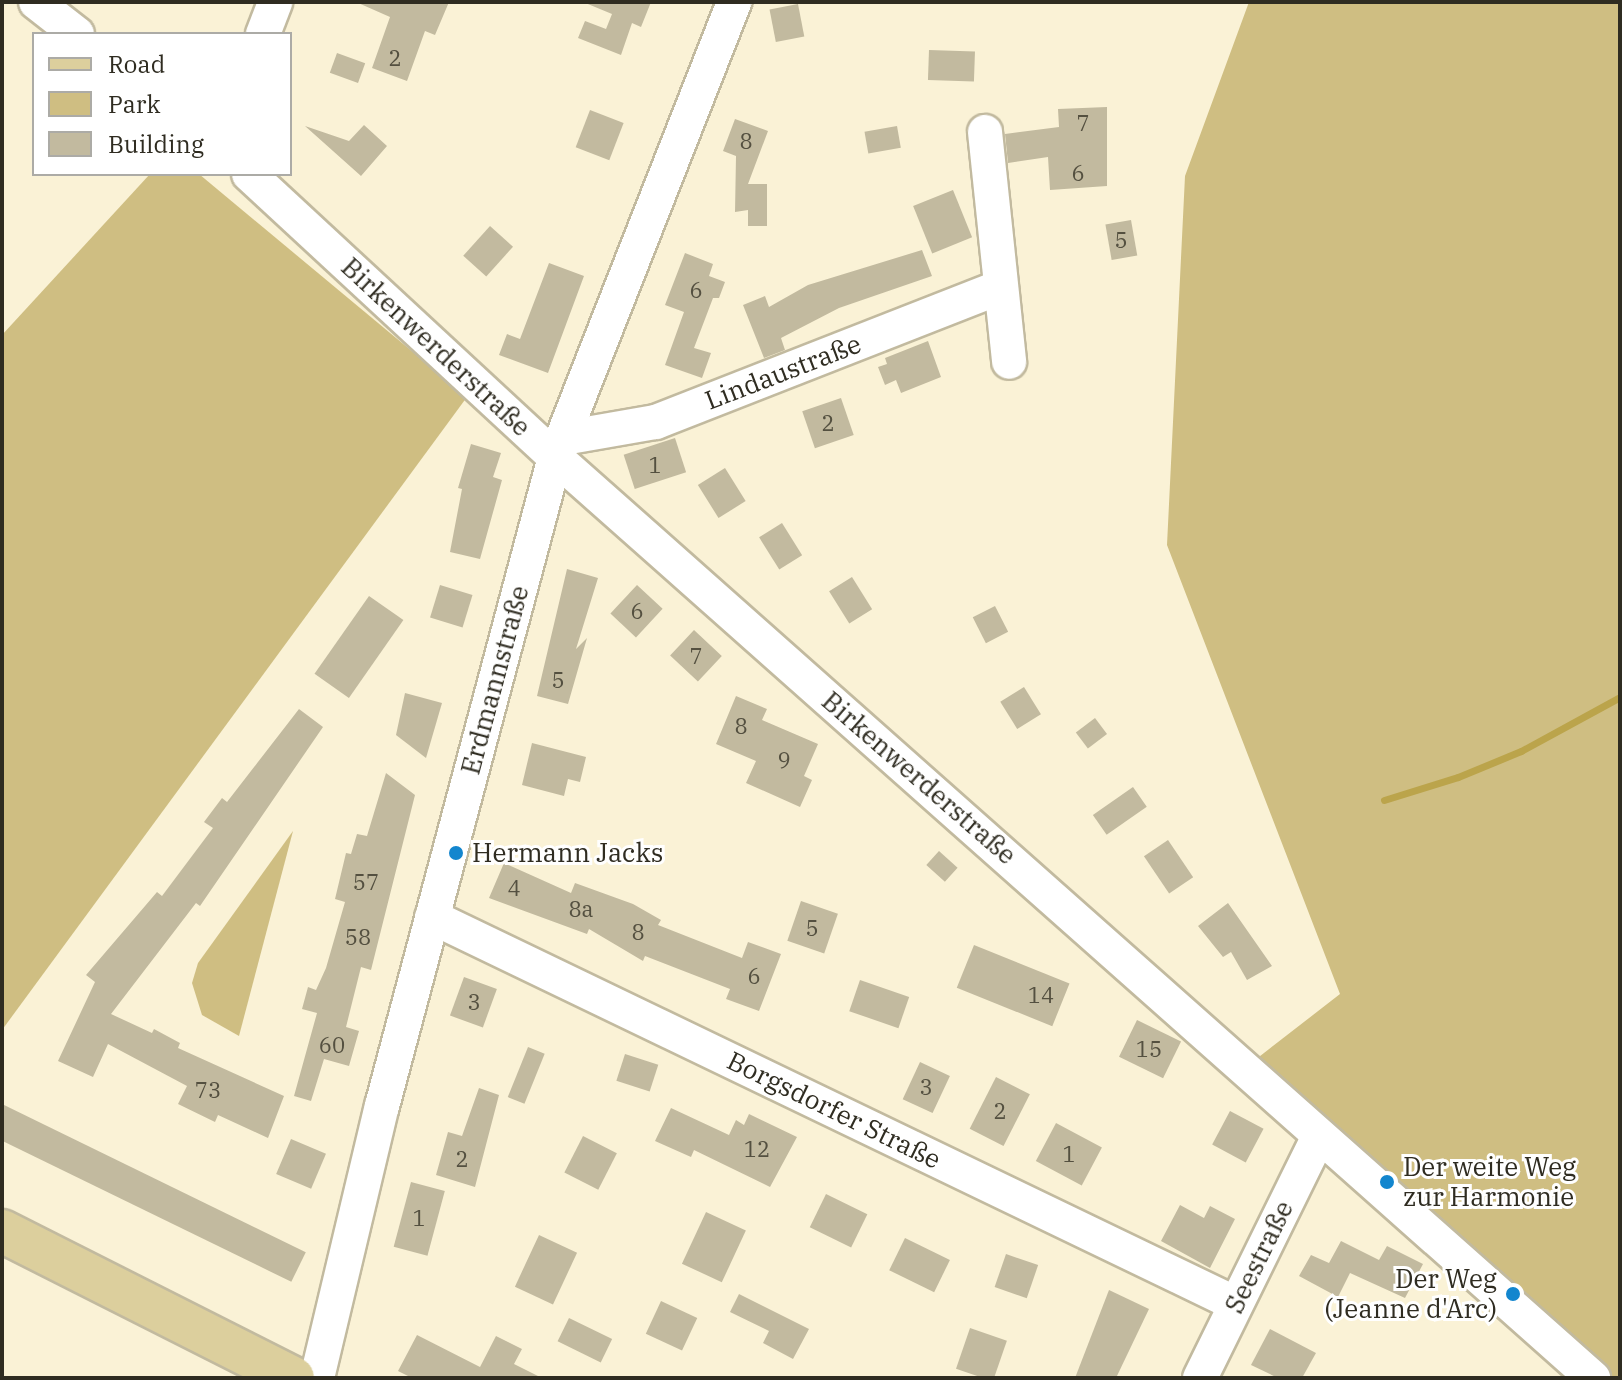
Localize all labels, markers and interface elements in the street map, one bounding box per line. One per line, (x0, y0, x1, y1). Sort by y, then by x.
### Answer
legend (32, 32, 292, 176)
house number: 2 (388, 45, 402, 71)
text: Road (108, 48, 165, 80)
text: Park (108, 88, 160, 120)
house number: 7 (1076, 110, 1090, 136)
text: Building (108, 128, 204, 160)
house number: 8 (739, 128, 753, 154)
house number: 6 (1071, 160, 1085, 186)
house number: 5 (1114, 227, 1128, 253)
street label: Birkenwerderstraße (335, 251, 537, 443)
house number: 6 (689, 277, 703, 303)
street label: Lindaustraße (701, 328, 865, 416)
house number: 2 (821, 410, 835, 436)
house number: 1 (648, 452, 662, 478)
street label: Erdmannstraße (455, 582, 535, 778)
house number: 6 (630, 598, 644, 624)
house number: 7 (689, 643, 703, 669)
house number: 5 (551, 667, 565, 693)
street label: Birkenwerderstraße (816, 685, 1022, 871)
house number: 8 (734, 713, 748, 739)
house number: 9 (777, 747, 791, 773)
place label: Hermann Jacks (472, 837, 663, 869)
marker: Hermann Jacks (447, 844, 465, 862)
house number: 57 (353, 869, 379, 895)
house number: 4 (507, 875, 521, 901)
house number: 8a (568, 896, 594, 922)
house number: 5 (805, 915, 819, 941)
house number: 8 (631, 919, 645, 945)
house number: 58 (345, 924, 371, 950)
house number: 6 (747, 963, 761, 989)
house number: 14 (1028, 982, 1054, 1008)
house number: 3 (467, 989, 481, 1015)
house number: 60 (319, 1032, 345, 1058)
house number: 15 (1136, 1036, 1162, 1062)
street label: Borgsdorfer Straße (722, 1045, 946, 1175)
house number: 3 (919, 1074, 933, 1100)
house number: 73 (195, 1077, 221, 1103)
house number: 2 (993, 1098, 1007, 1124)
house number: 12 (744, 1136, 770, 1162)
house number: 1 (1062, 1141, 1076, 1167)
house number: 2 (455, 1146, 469, 1172)
place label: Der weite Weg zur Harmonie (1403, 1151, 1576, 1212)
marker: Der weite Weg zur Harmonie (1378, 1173, 1396, 1191)
street label: Seestraße (1218, 1196, 1300, 1318)
house number: 1 (412, 1205, 426, 1231)
place label: Der Weg (Jeanne d'Arc) (1324, 1263, 1497, 1324)
marker: Der Weg (Jeanne d'Arc) (1504, 1285, 1522, 1303)

